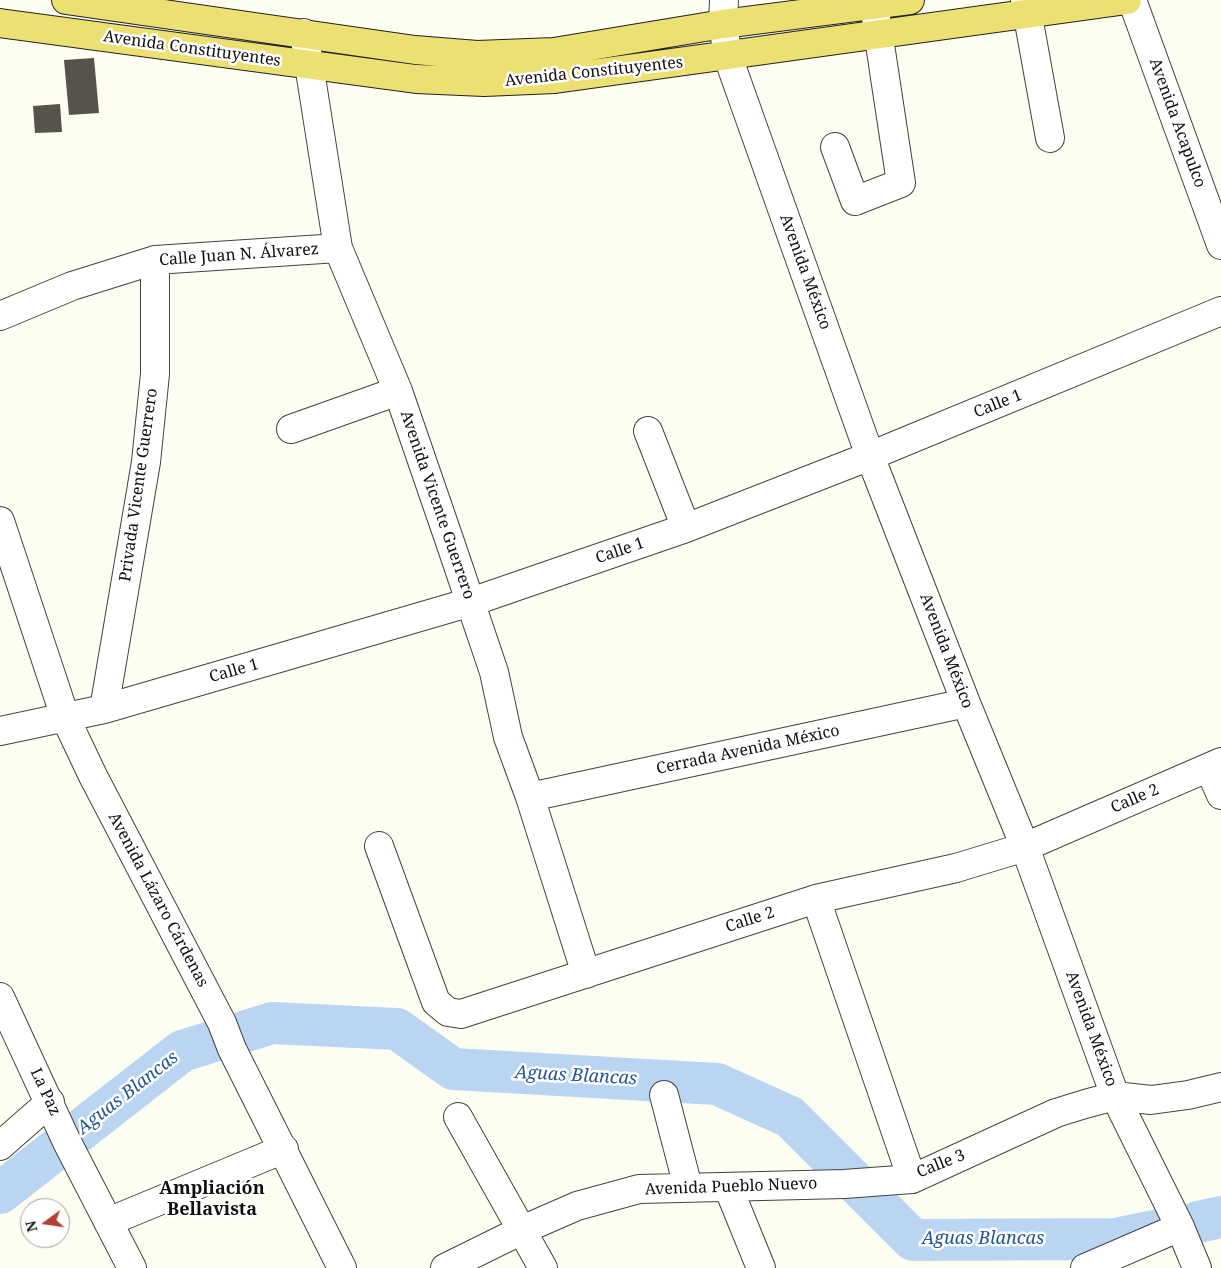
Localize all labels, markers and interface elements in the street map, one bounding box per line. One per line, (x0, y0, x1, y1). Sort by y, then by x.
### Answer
street label: Avenida Constituyentes (102, 27, 282, 71)
street label: Avenida Constituyentes (504, 53, 684, 91)
street label: Avenida Acapulco (1145, 56, 1209, 190)
street label: Avenida México (775, 212, 835, 332)
street label: Calle Juan N. Álvarez (159, 240, 319, 270)
street label: Calle 1 (971, 386, 1025, 422)
street label: Privada Vicente Guerrero (116, 387, 162, 583)
street label: Avenida Vicente Guerrero (396, 408, 478, 602)
street label: Calle 1 (593, 534, 647, 568)
street label: Avenida México (915, 591, 977, 711)
street label: Calle 1 (207, 655, 261, 687)
street label: Cerrada Avenida México (655, 721, 841, 779)
street label: Calle 2 (1108, 780, 1162, 818)
street label: Avenida Lázaro Cárdenas (104, 809, 212, 991)
street label: Calle 2 (723, 903, 777, 937)
street label: Avenida México (1061, 969, 1121, 1089)
water label: Aguas Blancas (73, 1047, 183, 1139)
water label: Aguas Blancas (514, 1062, 638, 1090)
street label: La Paz (26, 1065, 64, 1119)
street label: Calle 3 (914, 1146, 968, 1182)
street label: Avenida Pueblo Nuevo (644, 1174, 818, 1200)
district label: Ampliación Bellavista (159, 1178, 265, 1220)
north arrow (20, 1198, 70, 1248)
text: N (20, 1219, 41, 1234)
water label: Aguas Blancas (922, 1228, 1044, 1250)

